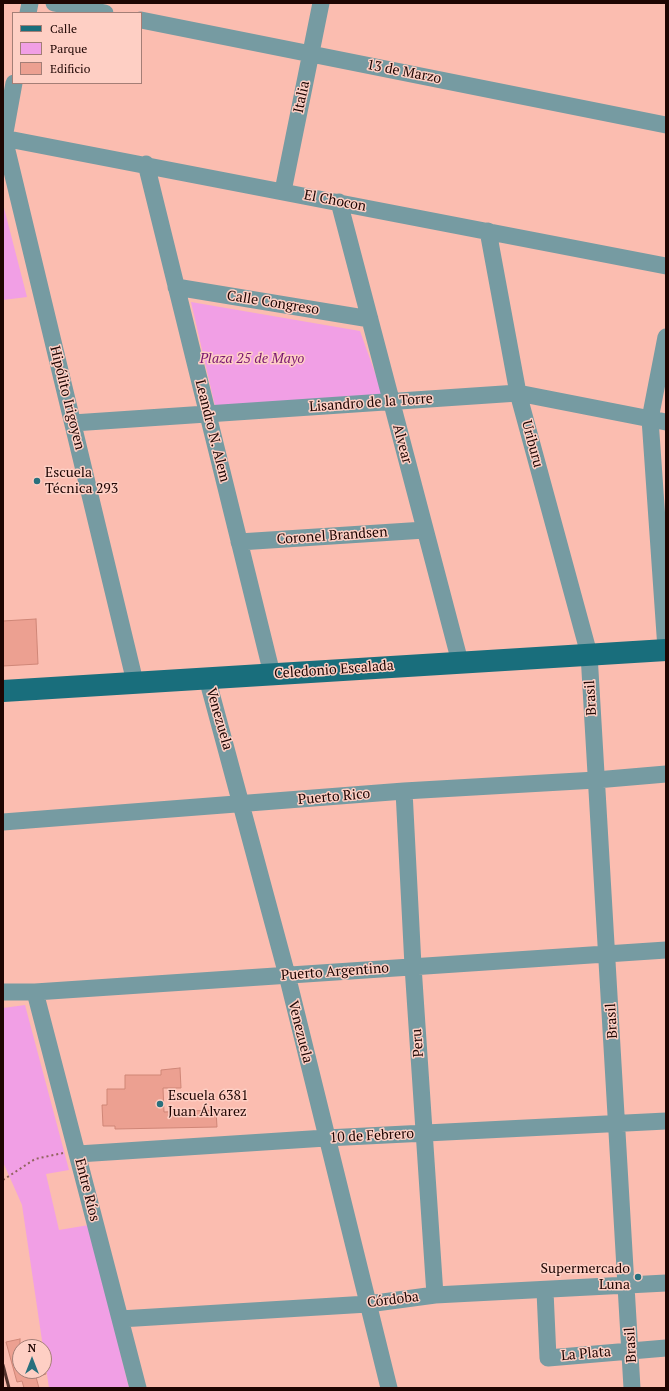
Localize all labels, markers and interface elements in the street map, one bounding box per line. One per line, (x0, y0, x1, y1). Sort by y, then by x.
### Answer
legend (12, 12, 142, 84)
text: Calle (50, 21, 77, 36)
text: Parque (50, 41, 87, 56)
street label: 13 de Marzo (365, 57, 443, 87)
text: Edificio (50, 61, 90, 76)
street label: Italia (290, 79, 314, 115)
street label: El Chocon (302, 187, 368, 215)
street label: Calle Congreso (226, 287, 320, 319)
street label: Hipólito Irigoyen (46, 344, 88, 452)
park label: Plaza 25 de Mayo (200, 351, 304, 367)
street label: Leandro N. Alem (191, 378, 233, 484)
street label: Lisandro de la Torre (309, 390, 433, 416)
street label: Uriburu (518, 419, 546, 469)
street label: Alvear (389, 422, 415, 466)
place label: Escuela Técnica 293 (45, 465, 118, 498)
marker: Escuela Técnica 293 (32, 476, 42, 486)
street label: Coronel Brandsen (276, 524, 388, 548)
street label: Celedonio Escalada (274, 657, 394, 683)
street label: Brasil (582, 680, 600, 716)
street label: Venezuela (202, 686, 236, 752)
street label: Puerto Rico (297, 785, 371, 809)
street label: Puerto Argentino (280, 960, 390, 984)
street label: Venezuela (284, 999, 316, 1065)
street label: Brasil (603, 1003, 621, 1039)
street label: Peru (409, 1028, 427, 1058)
place label: Escuela 6381 Juan Álvarez (168, 1088, 248, 1120)
marker: Escuela 6381 Juan Álvarez (155, 1099, 165, 1109)
street label: 10 de Febrero (329, 1125, 415, 1147)
street label: Entre Ríos (71, 1157, 103, 1223)
place label: Supermercado Luna (541, 1261, 630, 1294)
marker: Supermercado Luna (633, 1272, 643, 1282)
street label: Córdoba (366, 1288, 420, 1312)
street label: Brasil (622, 1327, 640, 1363)
north arrow (12, 1339, 52, 1379)
text: N (28, 1341, 36, 1355)
street label: La Plata (560, 1343, 612, 1365)

